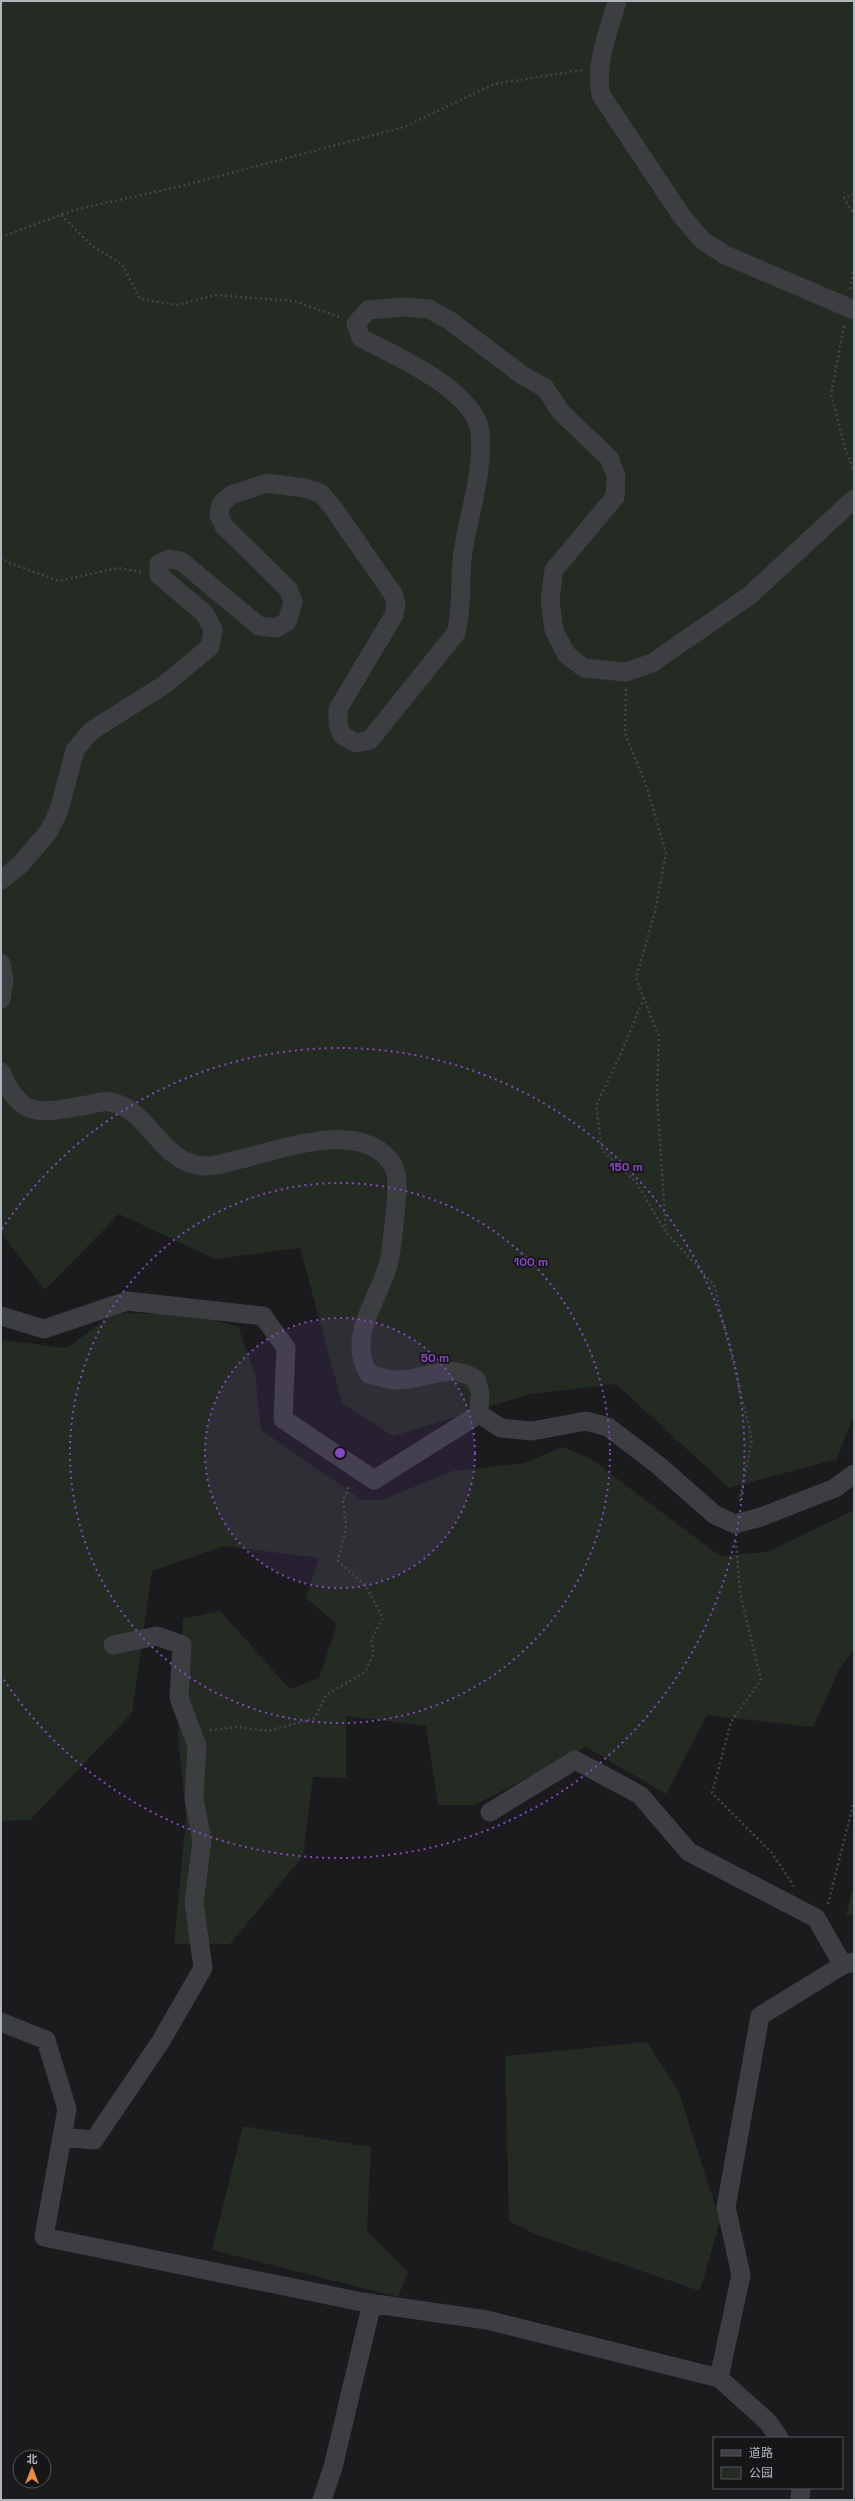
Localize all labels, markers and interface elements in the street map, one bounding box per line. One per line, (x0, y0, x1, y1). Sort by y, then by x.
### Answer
text: 150 m (609, 1159, 643, 1175)
text: 100 m (514, 1254, 548, 1270)
text: 50 m (421, 1350, 449, 1366)
centre of rings (333, 1446, 347, 1460)
legend (713, 2437, 843, 2489)
text: 道路 (749, 2445, 773, 2461)
north arrow (12, 2449, 52, 2489)
text: 北 (27, 2452, 38, 2466)
text: 公园 (749, 2465, 773, 2481)

